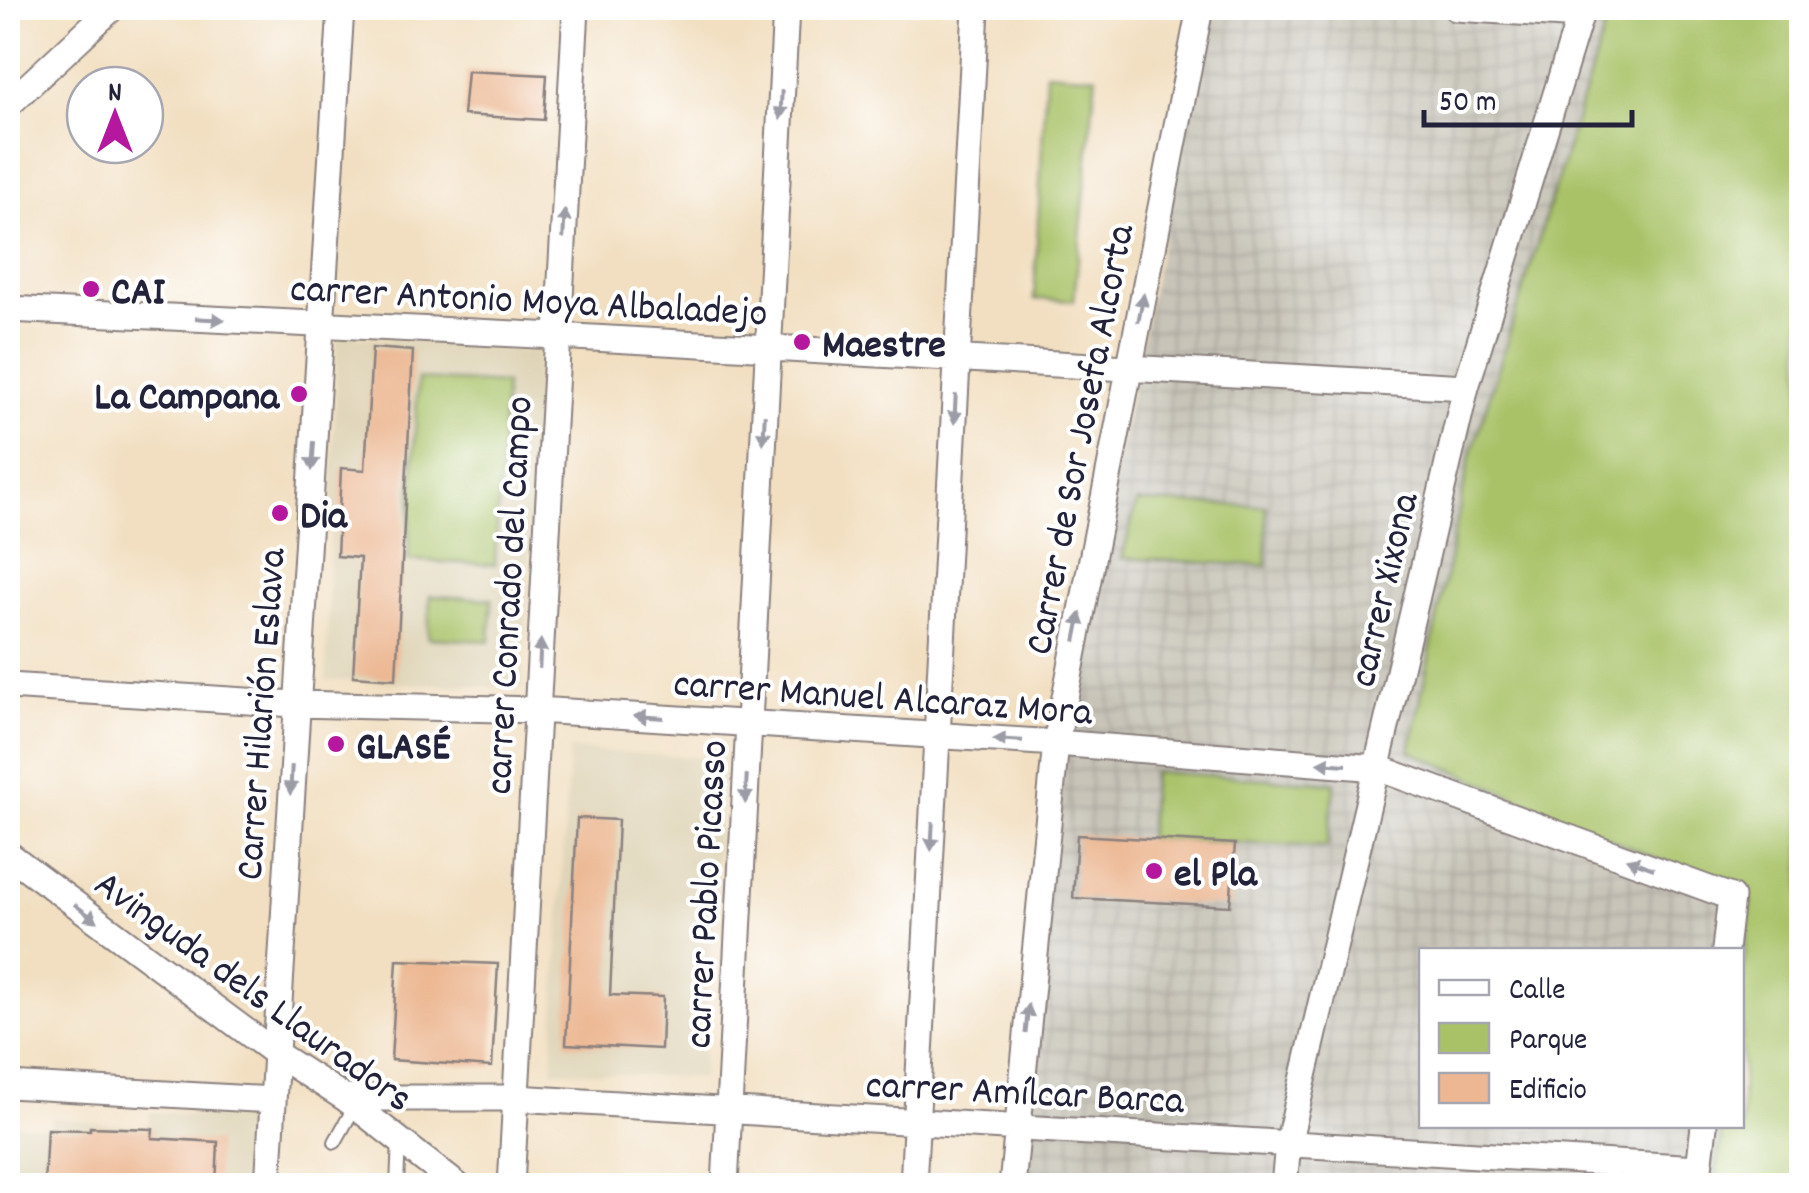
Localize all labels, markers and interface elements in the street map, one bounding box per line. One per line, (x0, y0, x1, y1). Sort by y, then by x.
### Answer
north arrow (65, 65, 165, 165)
scale bar (1424, 65, 1632, 127)
text: N (108, 75, 122, 115)
text: 50 m (1439, 83, 1497, 126)
one-way arrow (773, 89, 789, 121)
one-way arrow (556, 208, 572, 240)
street label: Carrer de Sor Josefa Alcorta (1014, 219, 1153, 660)
street label: carrer Antonio Moya Albaladejo (289, 264, 769, 345)
place label: CAI (111, 267, 166, 324)
marker: CAI (80, 278, 102, 300)
one-way arrow (1134, 292, 1149, 324)
one-way arrow (194, 311, 226, 327)
place label: Maestre (822, 320, 946, 377)
marker: Maestre (791, 331, 813, 353)
place label: La Campana (94, 372, 280, 429)
marker: La Campana (288, 383, 310, 405)
one-way arrow (947, 394, 963, 426)
street label: carrer Conrado del Campo (474, 395, 551, 796)
one-way arrow (756, 414, 772, 446)
one-way arrow (304, 440, 320, 472)
street label: carrer Xixona (1337, 487, 1438, 693)
place label: Dia (300, 491, 348, 548)
marker: Dia (269, 502, 291, 524)
street label: Carrer Hilarión Eslava (224, 546, 305, 882)
one-way arrow (1071, 612, 1087, 643)
one-way arrow (532, 637, 548, 669)
street label: carrer Manuel Alcaraz Mora (671, 658, 1095, 745)
one-way arrow (632, 709, 664, 725)
place label: GLASÉ (356, 722, 451, 779)
one-way arrow (991, 732, 1023, 748)
marker: GLASÉ (325, 733, 347, 755)
street label: carrer Pablo Picasso (673, 739, 746, 1050)
one-way arrow (1315, 756, 1347, 772)
one-way arrow (283, 764, 299, 796)
one-way arrow (737, 773, 753, 805)
one-way arrow (924, 820, 940, 852)
place label: el Pla (1174, 849, 1258, 906)
one-way arrow (1624, 856, 1654, 871)
street label: Avinguda dels Llauradors (80, 859, 422, 1129)
marker: el Pla (1143, 860, 1165, 882)
one-way arrow (73, 902, 99, 922)
legend (1419, 948, 1744, 1128)
text: Calle (1509, 971, 1565, 1014)
one-way arrow (1020, 1002, 1036, 1034)
text: Parque (1509, 1021, 1587, 1064)
street label: carrer Amílcar Barca (864, 1060, 1186, 1133)
text: Edificio (1509, 1071, 1587, 1114)

